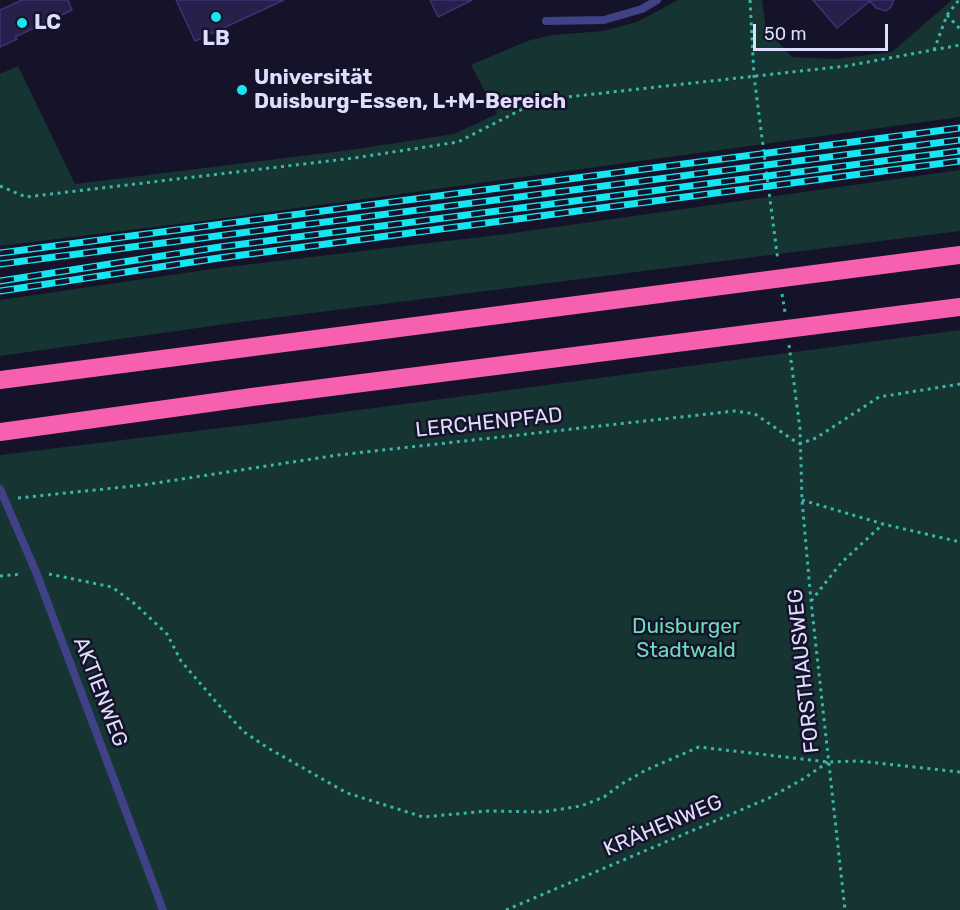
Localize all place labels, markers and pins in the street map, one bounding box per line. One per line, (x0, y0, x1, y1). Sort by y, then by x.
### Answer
place label: LC (34, 10, 61, 36)
marker: LB (209, 10, 223, 24)
marker: LC (15, 16, 29, 30)
place label: LB (202, 26, 230, 52)
place label: Universität Duisburg-Essen, L+M-Bereich (254, 65, 566, 115)
marker: Universität Duisburg-Essen, L+M-Bereich (235, 83, 249, 97)

